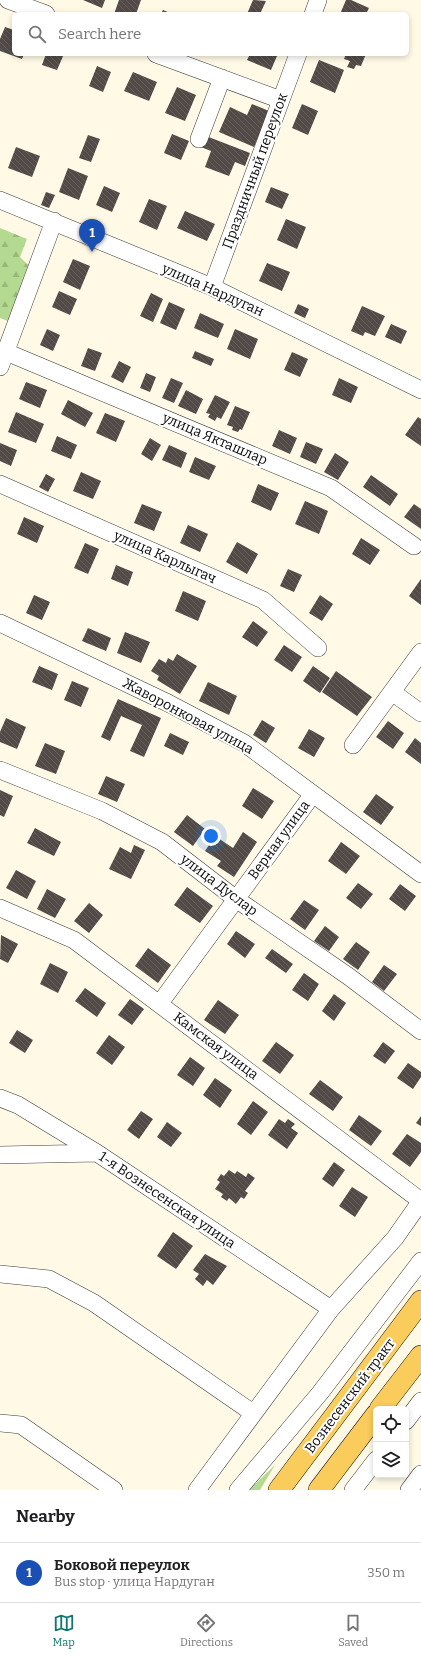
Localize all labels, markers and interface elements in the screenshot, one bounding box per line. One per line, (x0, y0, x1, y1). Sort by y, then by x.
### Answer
search box (12, 12, 409, 56)
icon: search (26, 23, 48, 45)
text: Search here (58, 25, 141, 43)
street label: Праздничный переулок (219, 90, 291, 251)
pin: 1 (79, 219, 105, 252)
street label: улица Нардуган (159, 260, 267, 320)
street label: улица Якташлар (159, 409, 270, 469)
street label: улица Карлыгач (110, 526, 219, 587)
street label: Жаворонковая улица (120, 674, 257, 758)
street label: Верная улица (245, 797, 314, 883)
your location (201, 826, 221, 846)
street label: улица Дуслар (176, 850, 261, 920)
street label: Камская улица (170, 1009, 262, 1084)
street label: 1-я Вознесенская улица (95, 1148, 239, 1252)
street label: Вознесенский тракт (301, 1335, 399, 1457)
map controls (373, 1406, 409, 1478)
button: locate (373, 1406, 409, 1442)
button: layers (373, 1442, 409, 1478)
text: Nearby (16, 1506, 75, 1527)
text: Боковой переулок (54, 1556, 190, 1574)
text: 1 (26, 1565, 32, 1580)
text: 350 m (367, 1565, 405, 1580)
text: Bus stop · улица Нардуган (54, 1574, 215, 1589)
tab: Map (53, 1612, 75, 1649)
tab: Directions (180, 1612, 233, 1649)
tab: Saved (338, 1612, 368, 1649)

